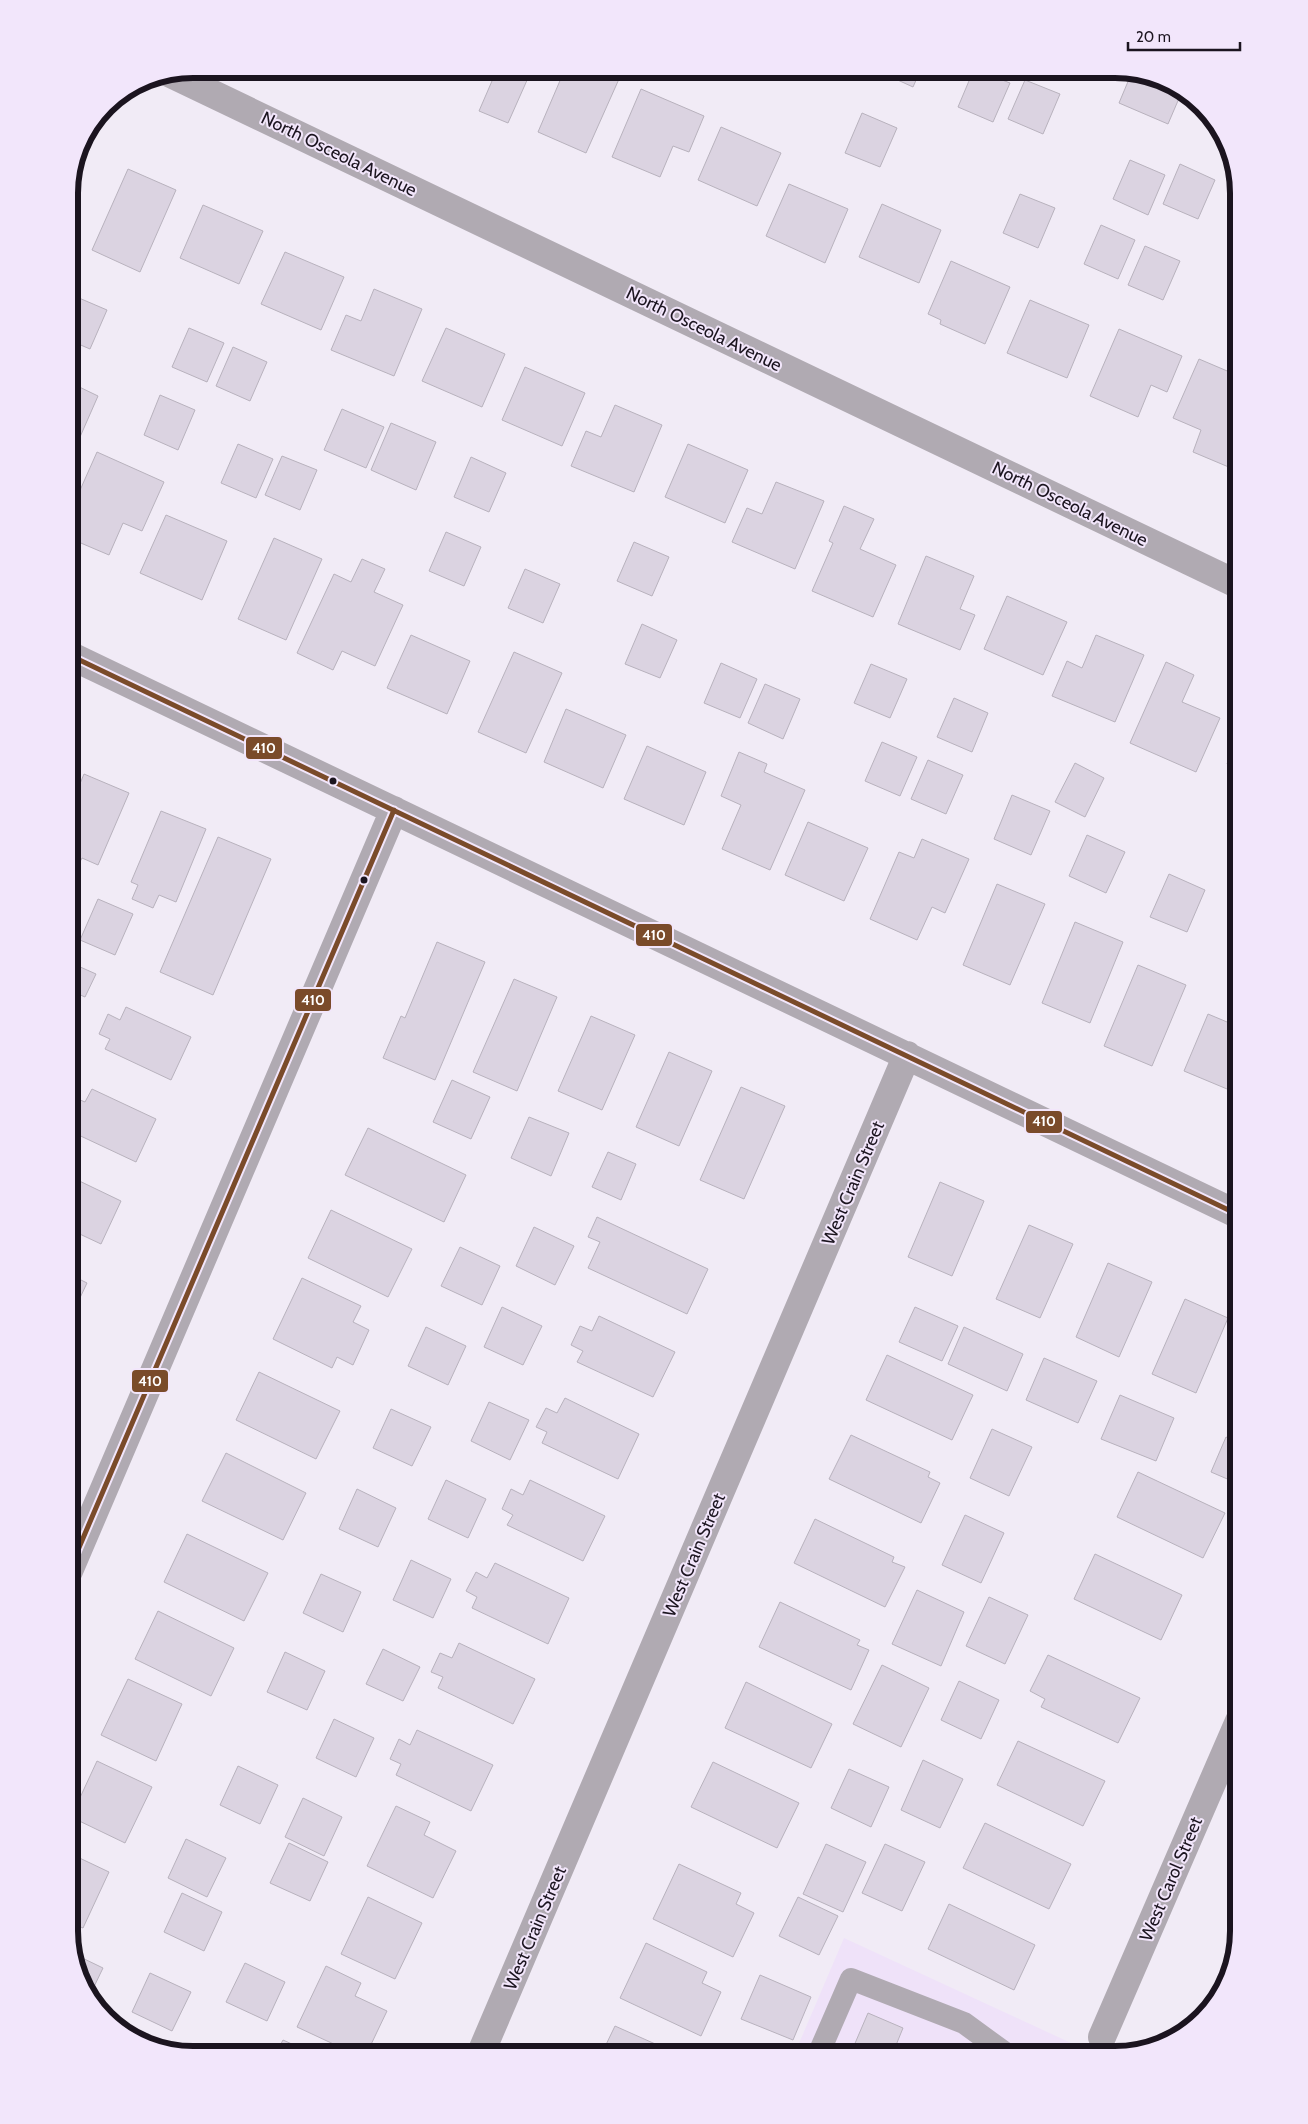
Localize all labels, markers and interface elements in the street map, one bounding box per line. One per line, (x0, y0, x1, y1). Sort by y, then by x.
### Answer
scale bar (1128, 20, 1240, 52)
text: 20 m (1136, 28, 1171, 46)
street label: North Osceola Avenue (258, 107, 420, 201)
street label: North Osceola Avenue (623, 282, 785, 376)
street label: North Osceola Avenue (989, 457, 1151, 551)
line badge: 410 (245, 736, 283, 760)
text: 410 (252, 739, 276, 757)
unlabelled marker (328, 776, 338, 786)
unlabelled marker (359, 875, 369, 885)
line badge: 410 (635, 923, 673, 947)
text: 410 (642, 926, 666, 944)
line badge: 410 (294, 988, 332, 1012)
text: 410 (301, 991, 325, 1009)
line badge: 410 (1025, 1110, 1063, 1134)
text: 410 (1032, 1112, 1056, 1130)
street label: West Crain Street (817, 1118, 889, 1248)
line badge: 410 (131, 1369, 169, 1393)
text: 410 (138, 1372, 162, 1390)
street label: West Crain Street (658, 1490, 730, 1620)
street label: West Carol Street (1135, 1814, 1207, 1944)
street label: West Crain Street (499, 1863, 571, 1993)

